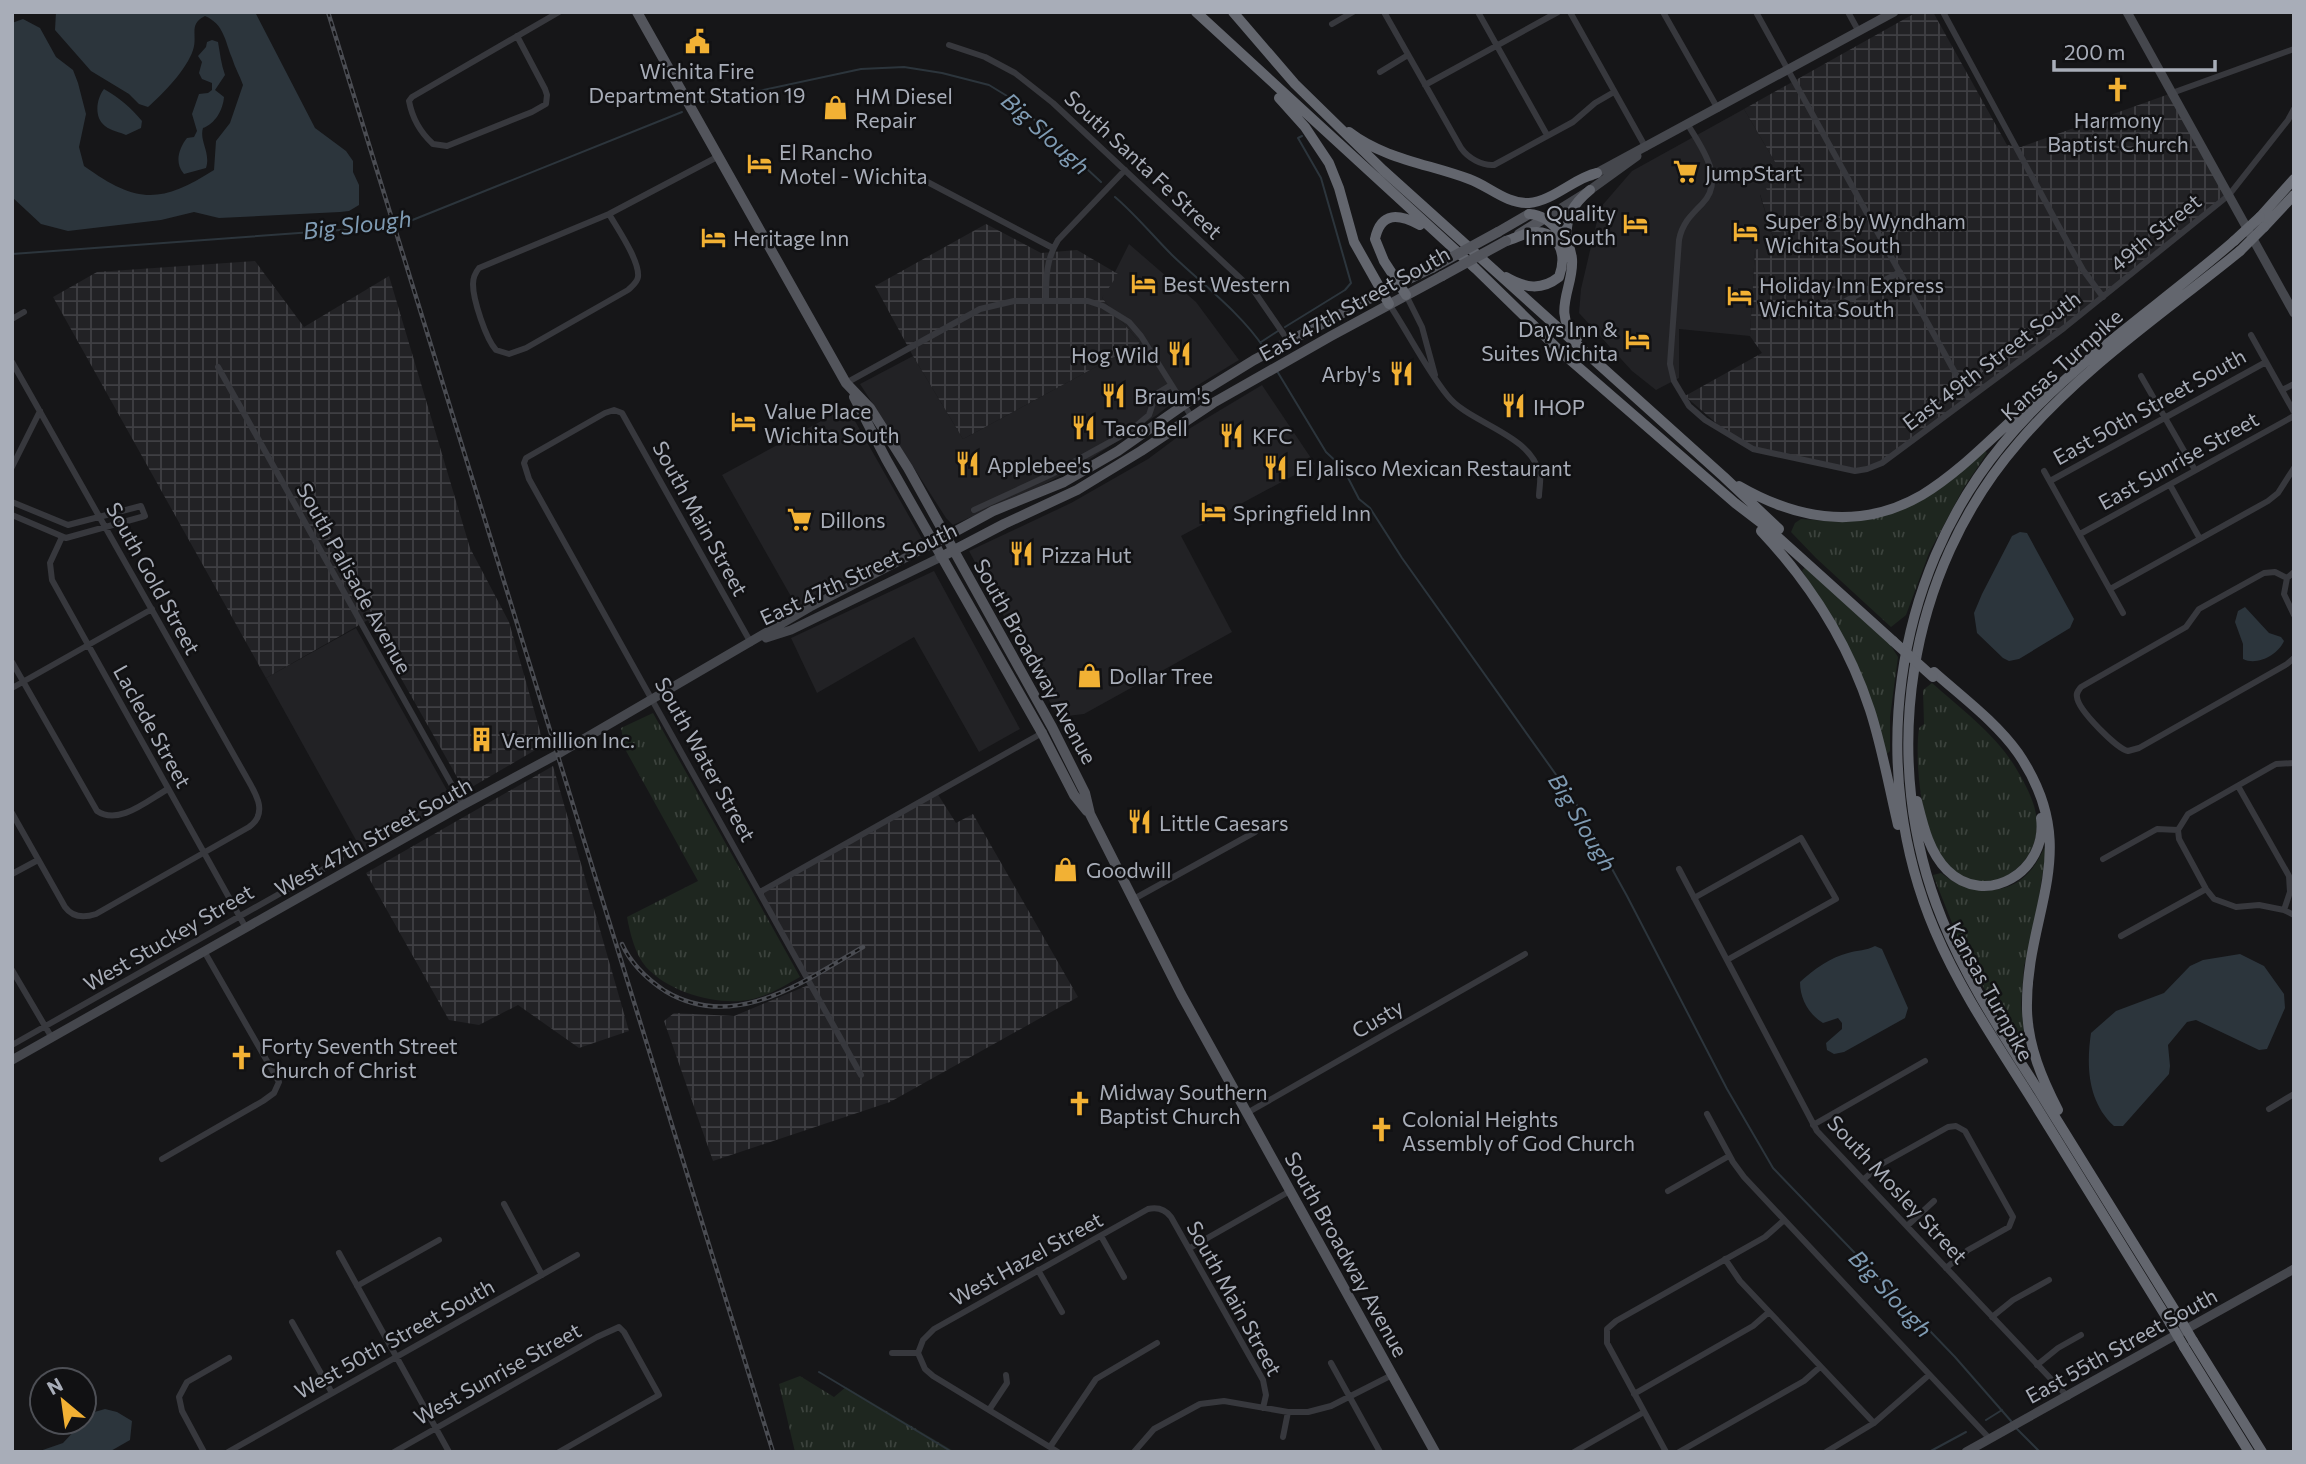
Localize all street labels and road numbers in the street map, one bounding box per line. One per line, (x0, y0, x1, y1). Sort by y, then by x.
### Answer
street label: South Santa Fe Street (1060, 85, 1228, 243)
street label: 49th Street (2105, 188, 2205, 276)
street label: East 47th Street South (1254, 240, 1454, 366)
street label: East 49th Street South (1897, 285, 2085, 435)
street label: Kansas Turnpike (1995, 303, 2127, 425)
street label: East 50th Street South (2048, 343, 2250, 469)
street label: East Sunrise Street (2093, 406, 2263, 514)
street label: South Main Street (648, 436, 754, 600)
street label: South Palisade Avenue (292, 478, 418, 678)
street label: South Gold Street (102, 498, 206, 658)
street label: East 47th Street South (756, 516, 960, 630)
street label: South Broadway Avenue (969, 554, 1103, 768)
street label: Laclede Street (109, 660, 197, 792)
street label: South Water Street (650, 673, 762, 845)
street label: West 47th Street South (270, 771, 476, 901)
street label: West Stuckey Street (79, 878, 257, 996)
street label: Kansas Turnpike (1943, 917, 2039, 1065)
street label: Custy (1347, 993, 1407, 1043)
street label: South Mosley Street (1823, 1110, 1973, 1268)
street label: South Broadway Avenue (1280, 1147, 1414, 1361)
street label: West Hazel Street (946, 1206, 1106, 1310)
street label: South Main Street (1182, 1216, 1288, 1380)
street label: West 50th Street South (290, 1273, 498, 1403)
street label: East 55th Street South (2021, 1282, 2221, 1408)
street label: West Sunrise Street (409, 1317, 585, 1429)

